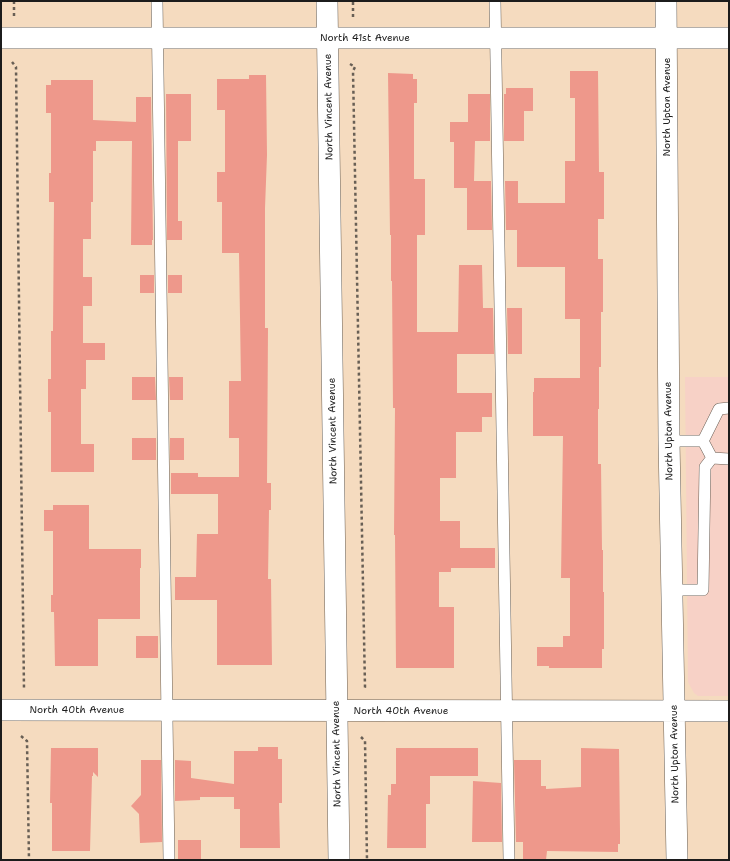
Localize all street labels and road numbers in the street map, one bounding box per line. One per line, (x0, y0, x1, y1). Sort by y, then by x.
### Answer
street label: North 41st Avenue (320, 32, 410, 44)
street label: North Vincent Avenue (322, 54, 336, 160)
street label: North Upton Avenue (661, 58, 673, 156)
street label: North Vincent Avenue (326, 378, 340, 484)
street label: North Upton Avenue (662, 381, 676, 481)
street label: North Vincent Avenue (330, 701, 344, 807)
street label: North 40th Avenue (30, 704, 124, 716)
street label: North Upton Avenue (668, 704, 682, 804)
street label: North 40th Avenue (354, 705, 448, 717)

